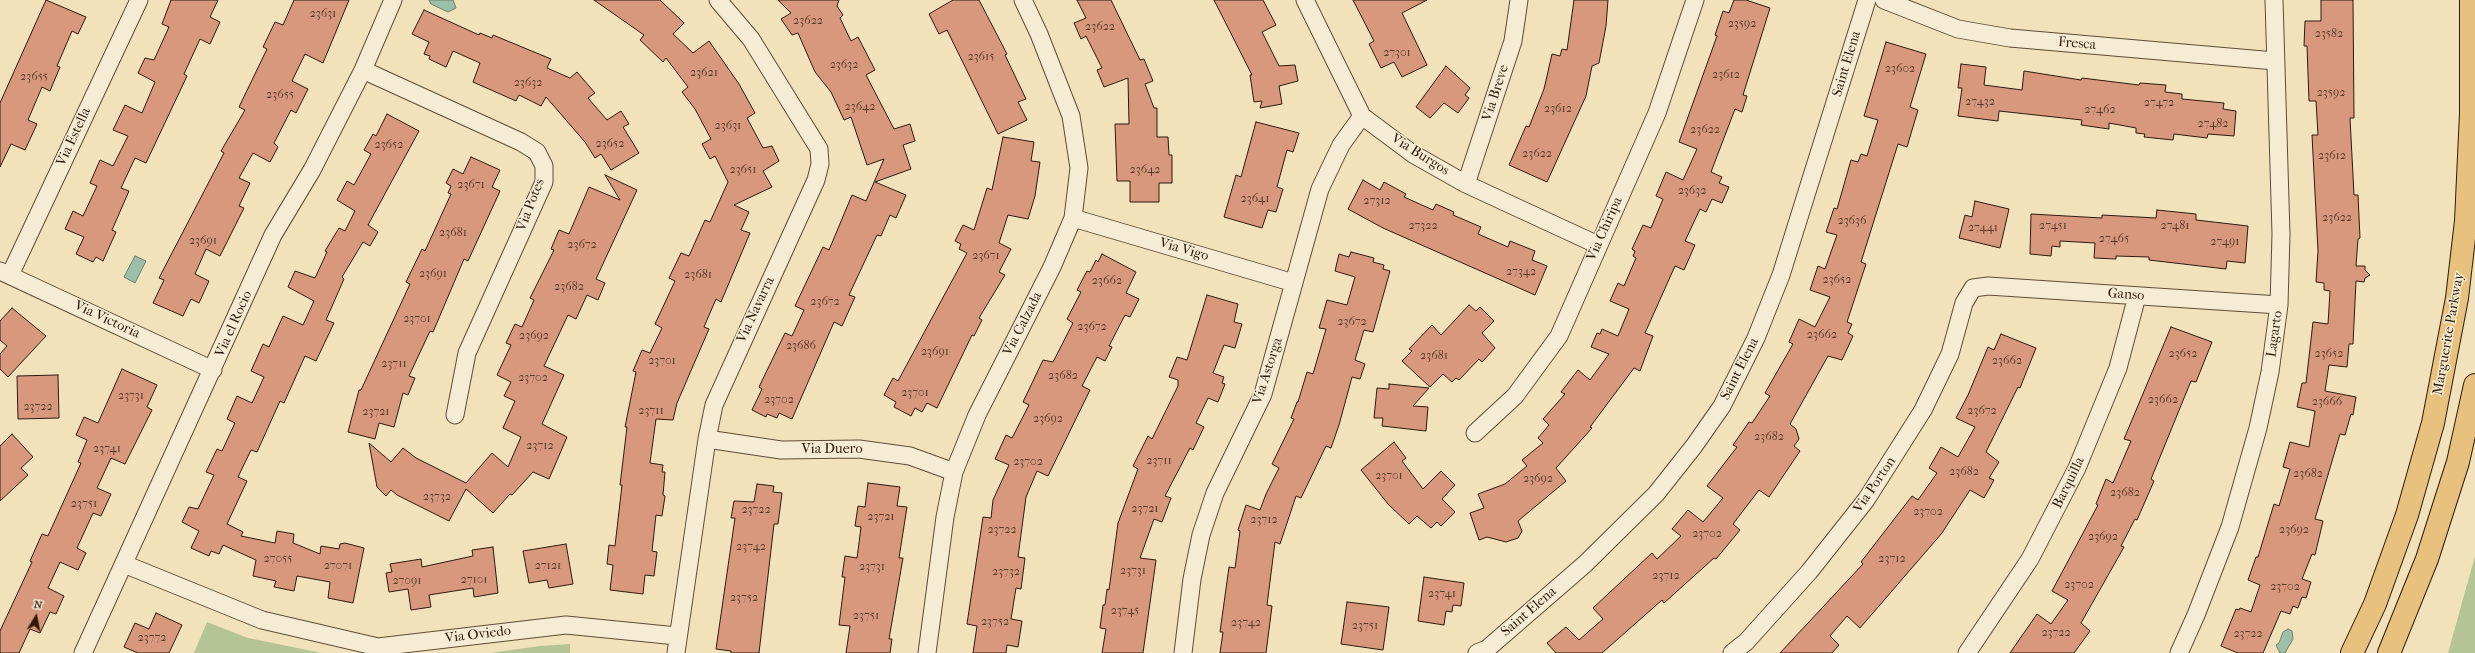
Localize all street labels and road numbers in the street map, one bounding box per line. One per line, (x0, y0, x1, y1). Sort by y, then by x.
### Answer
street label: Saint Elena (1829, 29, 1865, 99)
street label: Fresca (2057, 34, 2097, 54)
street label: Via Breve (1479, 63, 1513, 123)
street label: Via Estella (53, 105, 95, 169)
street label: Via Burgos (1388, 131, 1452, 179)
street label: Via Potes (513, 176, 549, 234)
street label: Via Chiripa (1583, 194, 1627, 264)
street label: Via Vigo (1157, 235, 1211, 265)
street label: Marguerite Parkway (2430, 271, 2468, 397)
street label: Via Navarra (733, 274, 779, 346)
street label: Ganso (2107, 285, 2145, 305)
street label: Via el Rocio (212, 288, 256, 360)
street label: Via Calzada (1000, 289, 1046, 359)
street label: Via Victoria (71, 297, 143, 343)
street label: Lagarto (2263, 310, 2287, 358)
street label: Saint Elena (1717, 335, 1763, 403)
street label: Via Astorga (1249, 336, 1287, 406)
street label: Via Duero (801, 442, 863, 458)
street label: Via Porton (1850, 454, 1900, 516)
street label: Barquilla (2049, 455, 2089, 511)
street label: Saint Elena (1498, 583, 1560, 641)
street label: Via Oviedo (444, 623, 512, 647)

